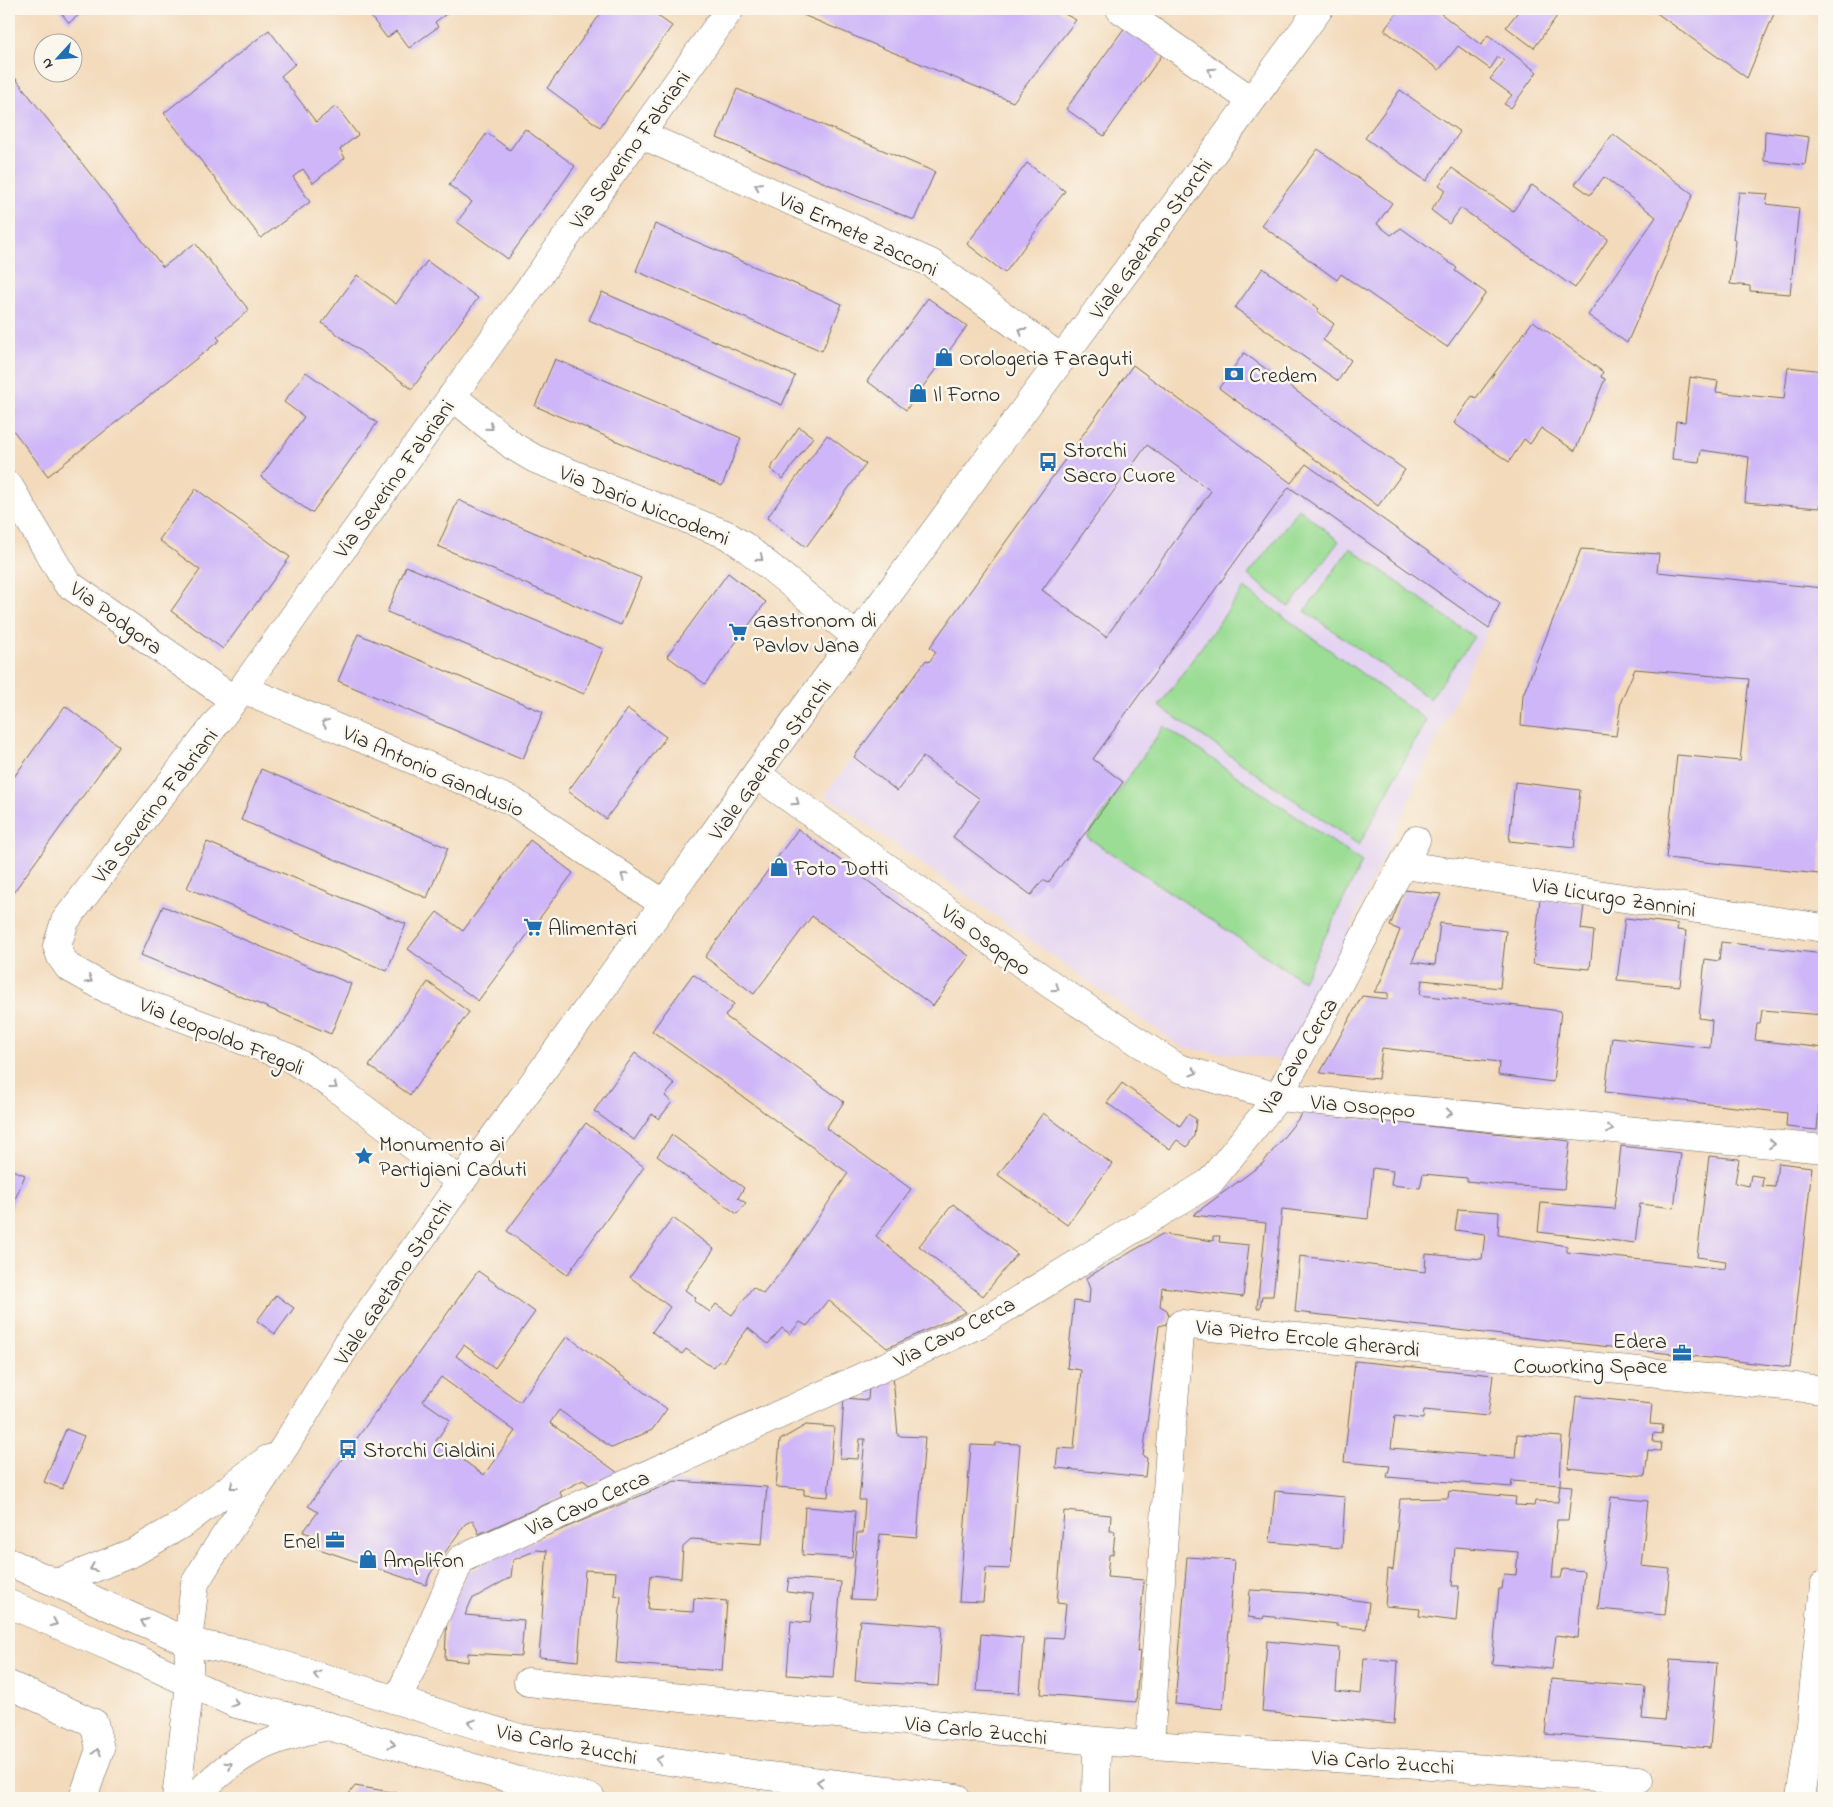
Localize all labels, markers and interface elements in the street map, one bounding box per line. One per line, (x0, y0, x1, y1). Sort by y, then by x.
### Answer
north arrow (32, 32, 82, 82)
text: N (36, 54, 59, 72)
street label: Via Severino Fabriani (562, 65, 700, 238)
one-way arrow (1207, 68, 1217, 77)
street label: Viale Gaetano Storchi (1082, 152, 1222, 328)
one-way arrow (754, 182, 763, 193)
street label: Via Ermete Zacconi (772, 184, 943, 287)
one-way arrow (1018, 328, 1028, 337)
place label: Orologeria Faraguti (959, 344, 1133, 377)
shop icon: Orologeria Faraguti (933, 346, 955, 368)
place label: Credem (1249, 361, 1317, 393)
bank icon: Credem (1223, 363, 1245, 385)
place label: Il Forno (933, 380, 1000, 412)
shop icon: Il Forno (907, 382, 929, 404)
street label: Via Severino Fabriani (326, 394, 464, 567)
one-way arrow (484, 422, 493, 431)
place label: Storchi Sacro Cuore (1063, 436, 1175, 493)
bus stop icon: Storchi Sacro Cuore (1037, 451, 1059, 473)
street label: Via Dario Niccodemi (553, 458, 734, 556)
one-way arrow (754, 553, 763, 562)
street label: Via Podgora (61, 574, 168, 665)
place label: Gastronom di Pavlov Jana (753, 606, 877, 663)
supermarket icon: Gastronom di Pavlov Jana (727, 621, 749, 643)
street label: Viale Gaetano Storchi (701, 673, 841, 849)
one-way arrow (322, 718, 330, 728)
street label: Via Antonio Gandusio (336, 718, 529, 827)
street label: Via Severino Fabriani (85, 722, 227, 892)
one-way arrow (790, 796, 800, 805)
place label: Foto Dotti (793, 854, 888, 886)
shop icon: Foto Dotti (768, 856, 790, 878)
street label: Via Licurgo Zannini (1528, 870, 1698, 929)
one-way arrow (620, 873, 630, 882)
street label: Via Osoppo (932, 897, 1037, 985)
place label: Alimentari (548, 914, 637, 946)
supermarket icon: Alimentari (522, 916, 544, 938)
one-way arrow (84, 973, 93, 983)
one-way arrow (1051, 982, 1060, 991)
street label: Via Leopoldo Fregoli (132, 990, 308, 1086)
street label: Via Cavo Cerca (1251, 992, 1347, 1123)
one-way arrow (1190, 1067, 1198, 1077)
one-way arrow (328, 1080, 338, 1089)
street label: Via Osoppo (1308, 1087, 1417, 1129)
one-way arrow (1445, 1108, 1453, 1119)
one-way arrow (1607, 1123, 1615, 1134)
place label: Monumento ai Partigiani Caduti (379, 1130, 527, 1188)
one-way arrow (1768, 1139, 1776, 1150)
place icon: Monumento ai Partigiani Caduti (353, 1145, 375, 1167)
street label: Viale Gaetano Storchi (327, 1195, 462, 1373)
street label: Via Cavo Cerca (888, 1289, 1022, 1378)
street label: Via Pietro Ercole Gherardi (1193, 1312, 1421, 1368)
place label: Edera Coworking Space (1514, 1327, 1667, 1385)
office icon: Edera Coworking Space (1671, 1342, 1693, 1364)
place label: Storchi Cialdini (363, 1436, 495, 1468)
bus stop icon: Storchi Cialdini (337, 1438, 359, 1460)
street label: Via Cavo Cerca (520, 1463, 655, 1547)
one-way arrow (229, 1480, 239, 1489)
place label: Enel (282, 1527, 320, 1559)
office icon: Enel (324, 1529, 346, 1551)
place label: Amplifon (383, 1546, 464, 1578)
shop icon: Amplifon (357, 1548, 379, 1570)
one-way arrow (89, 1562, 98, 1572)
one-way arrow (49, 1617, 58, 1628)
one-way arrow (140, 1617, 149, 1628)
one-way arrow (314, 1670, 322, 1680)
one-way arrow (230, 1698, 239, 1708)
street label: Via Carlo Zucchi (902, 1708, 1049, 1755)
street label: Via Carlo Zucchi (492, 1716, 640, 1775)
one-way arrow (469, 1719, 477, 1729)
one-way arrow (388, 1739, 396, 1749)
street label: Via Carlo Zucchi (1309, 1743, 1455, 1785)
one-way arrow (91, 1748, 102, 1756)
one-way arrow (655, 1755, 664, 1765)
one-way arrow (224, 1762, 233, 1771)
one-way arrow (816, 1777, 824, 1788)

